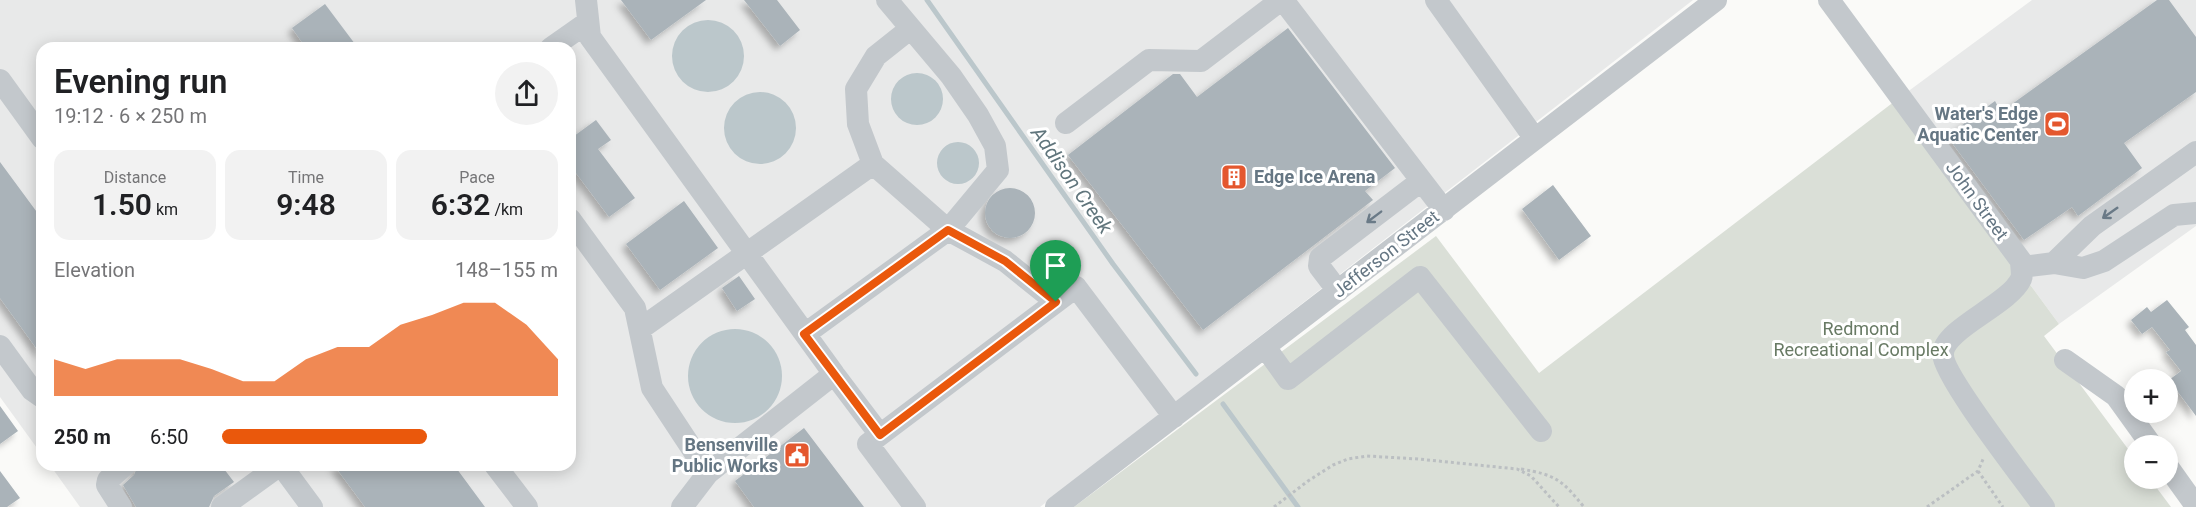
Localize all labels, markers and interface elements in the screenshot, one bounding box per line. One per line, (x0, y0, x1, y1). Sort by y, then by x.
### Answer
text: Evening run (54, 62, 227, 101)
button: share (495, 62, 558, 125)
place label: Water's Edge Aquatic Center (1917, 103, 2038, 145)
text: 19:12 · 6 × 250 m (54, 104, 207, 128)
sports icon: Water's Edge Aquatic Center (2042, 109, 2072, 139)
water label: Addison Creek (1026, 121, 1118, 239)
street label: John Street (1942, 157, 2013, 244)
building icon: Edge Ice Arena (1219, 162, 1249, 192)
place label: Edge Ice Arena (1254, 166, 1376, 187)
text: Distance (104, 168, 166, 187)
text: Time (288, 168, 324, 187)
text: Pace (459, 168, 495, 187)
text: 1.50 (92, 187, 152, 222)
text: 9:48 (276, 187, 336, 222)
text: 6:32 (431, 187, 490, 222)
text: km (152, 200, 178, 219)
text: /km (490, 200, 523, 219)
street label: Jefferson Street (1328, 206, 1443, 302)
one-way arrow (2103, 207, 2119, 219)
one-way arrow (1367, 210, 1383, 223)
pin (1030, 240, 1081, 302)
icon: arrive (1039, 249, 1072, 282)
text: Elevation (54, 258, 135, 282)
text: 148–155 m (455, 258, 558, 282)
park label: Redmond Recreational Complex (1773, 318, 1949, 360)
map controls (2124, 369, 2178, 489)
button: + (2124, 369, 2178, 423)
text: 250 m (54, 425, 111, 449)
text: 6:50 (150, 425, 189, 449)
place label: Bensenville Public Works (672, 434, 778, 476)
button: − (2124, 435, 2178, 489)
public building icon: Bensenville Public Works (782, 440, 812, 470)

